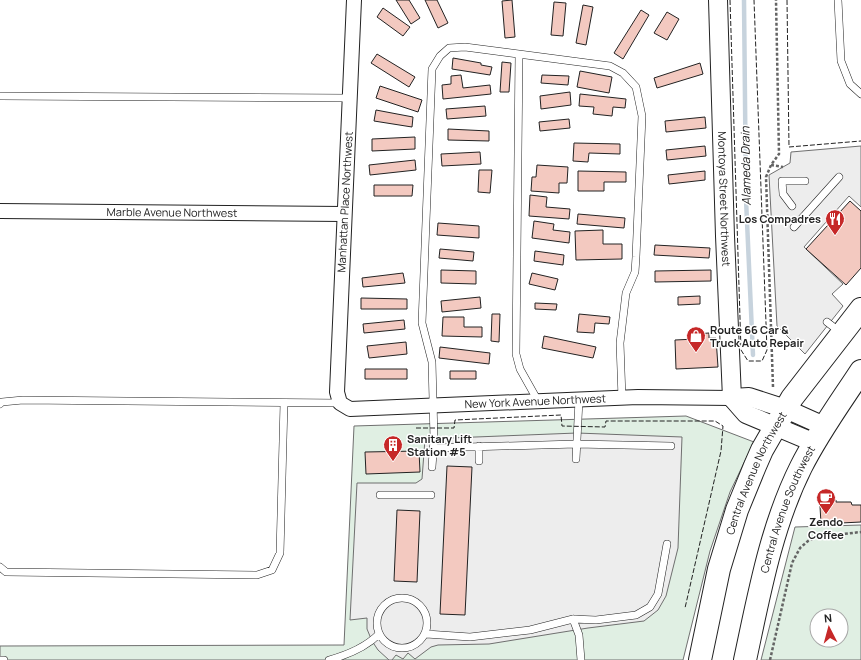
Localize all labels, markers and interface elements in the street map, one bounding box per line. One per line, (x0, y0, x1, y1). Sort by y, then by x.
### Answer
water label: Alameda Drain (736, 125, 755, 206)
street label: Manhattan Place Northwest (333, 131, 356, 273)
street label: Montoya Street Northwest (715, 131, 734, 267)
street label: Marble Avenue Northwest (107, 204, 237, 220)
restaurant icon: Los Compadres (824, 208, 846, 236)
place label: Los Compadres (739, 211, 821, 226)
place label: Route 66 Car & Truck Auto Repair (710, 322, 804, 350)
shop icon: Route 66 Car & Truck Auto Repair (685, 325, 707, 353)
street label: New York Avenue Northwest (464, 390, 606, 411)
street label: Central Avenue Northwest (722, 409, 790, 536)
place label: Sanitary Lift Station #5 (407, 431, 472, 459)
building icon: Sanitary Lift Station #5 (382, 434, 404, 462)
street label: Central Avenue Southwest (756, 443, 818, 574)
cafe icon: Zendo Coffee (815, 487, 837, 515)
place label: Zendo Coffee (808, 514, 844, 542)
north arrow (809, 608, 849, 648)
text: N (823, 610, 833, 625)

